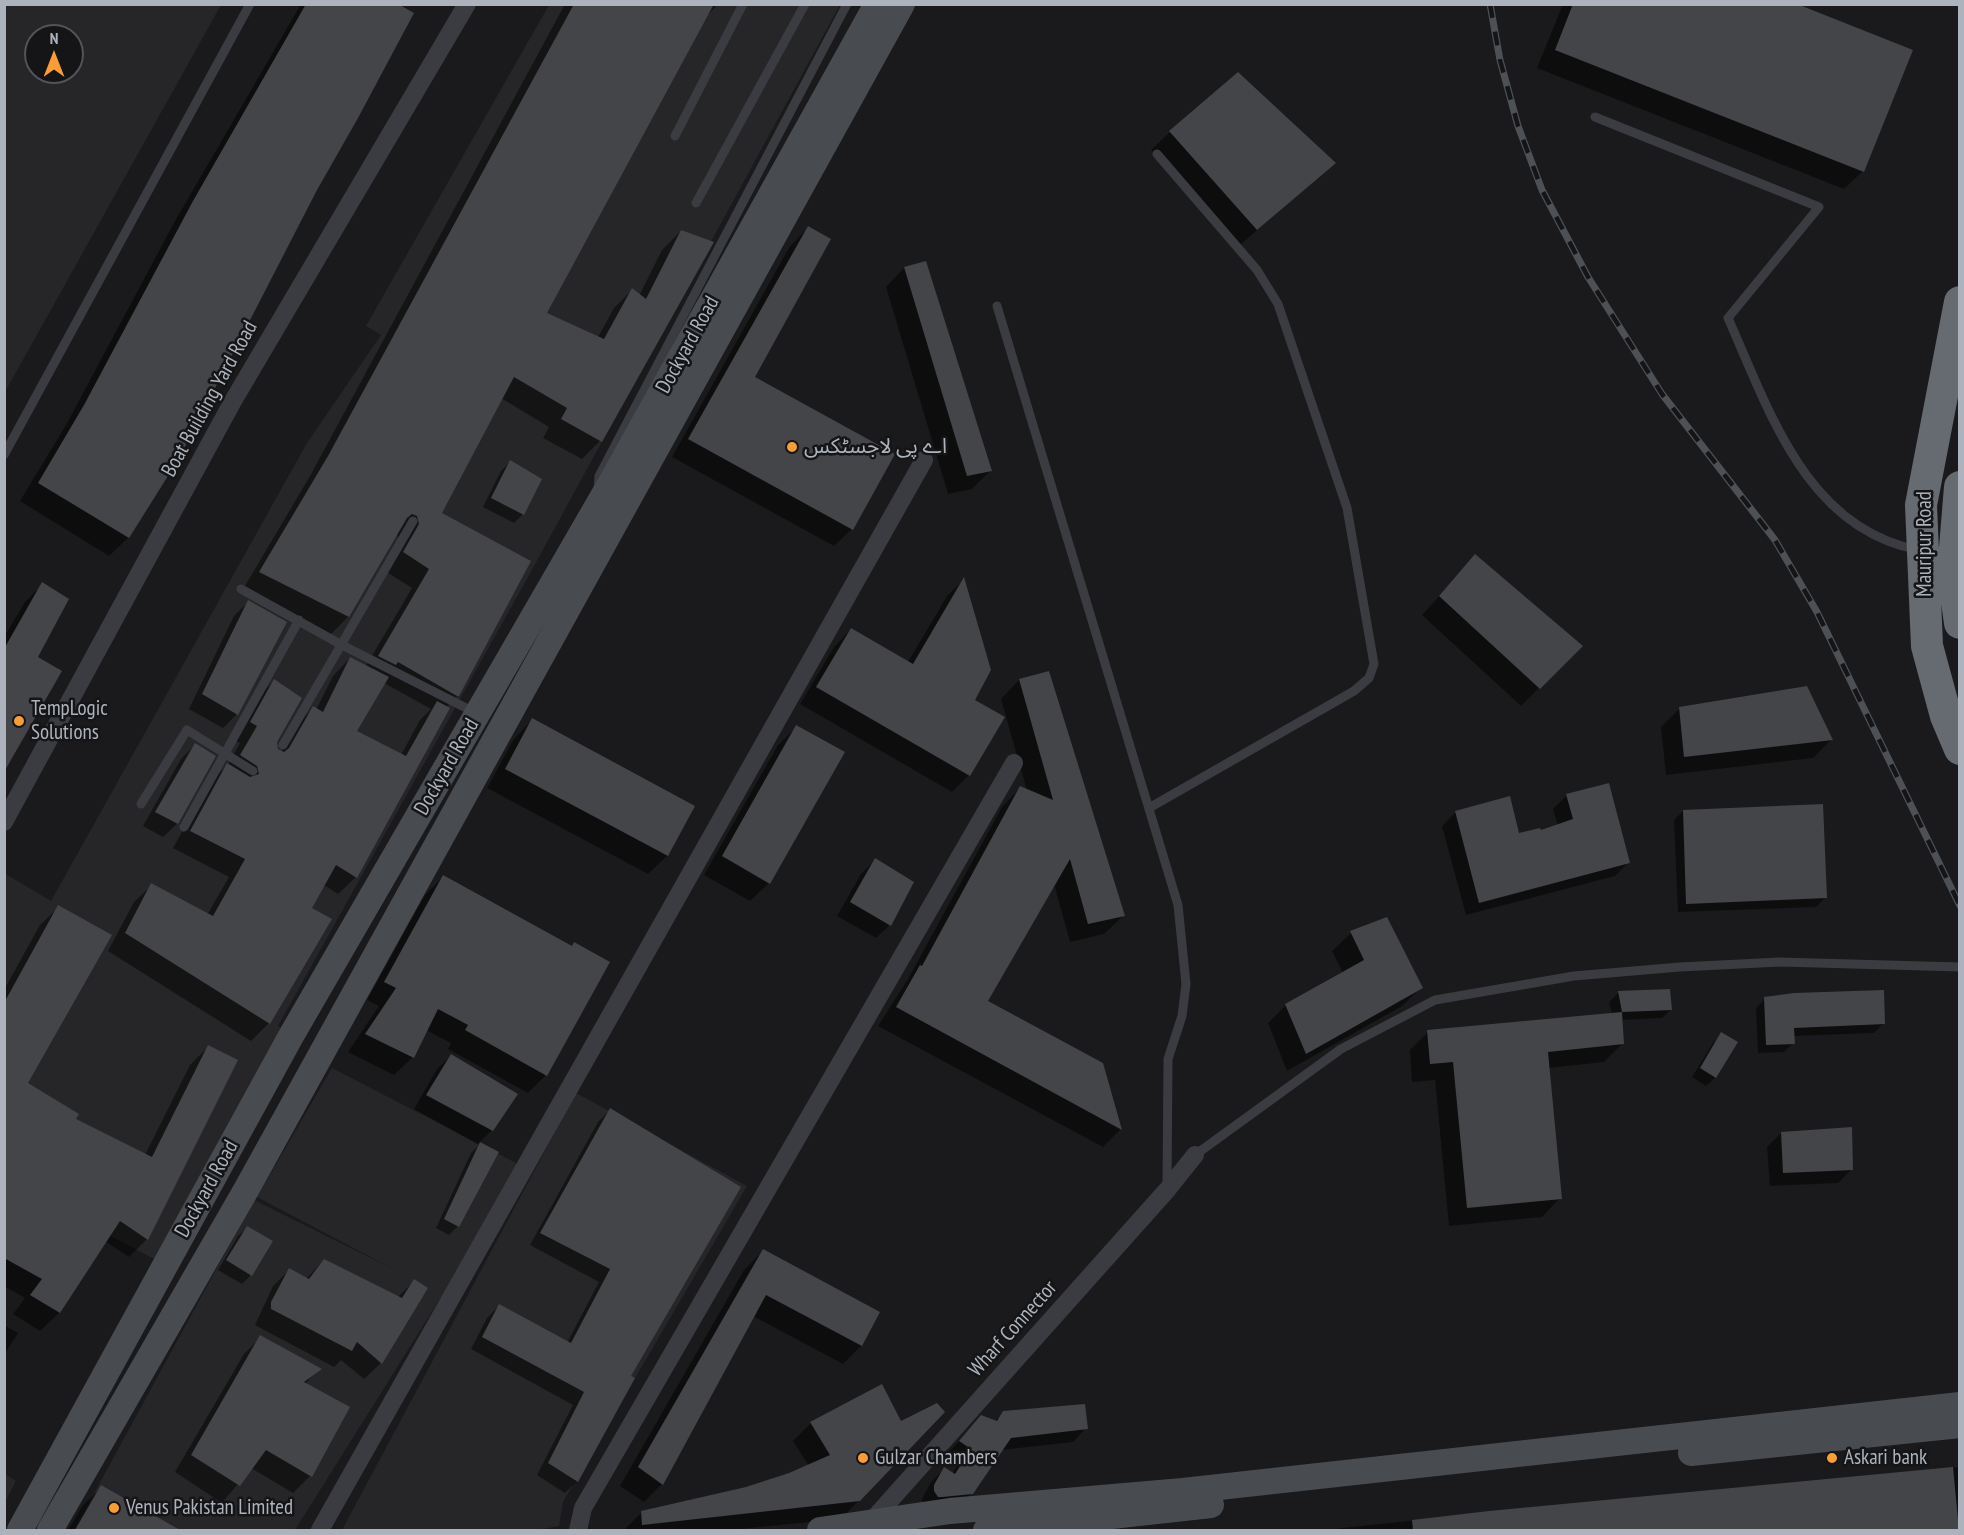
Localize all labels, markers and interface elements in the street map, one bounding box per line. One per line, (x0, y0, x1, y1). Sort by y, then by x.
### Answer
north arrow (24, 24, 84, 84)
text: N (50, 28, 58, 48)
street label: Dockyard Road (651, 292, 725, 398)
street label: Boat Building Yard Road (157, 317, 263, 481)
place label: اے پی لاجسٹکس (804, 434, 947, 460)
marker: اے پی لاجسٹکس (785, 440, 799, 454)
street label: Mauripur Road (1912, 491, 1938, 597)
place label: TempLogic Solutions (31, 696, 108, 746)
marker: TempLogic Solutions (12, 714, 26, 728)
street label: Dockyard Road (409, 714, 485, 820)
street label: Dockyard Road (170, 1136, 244, 1242)
street label: Wharf Connector (963, 1276, 1063, 1382)
place label: Gulzar Chambers (875, 1445, 997, 1471)
place label: Askari bank (1844, 1445, 1927, 1471)
marker: Gulzar Chambers (856, 1451, 870, 1465)
marker: Askari bank (1825, 1451, 1839, 1465)
place label: Venus Pakistan Limited (126, 1495, 293, 1521)
marker: Venus Pakistan Limited (107, 1501, 121, 1515)

